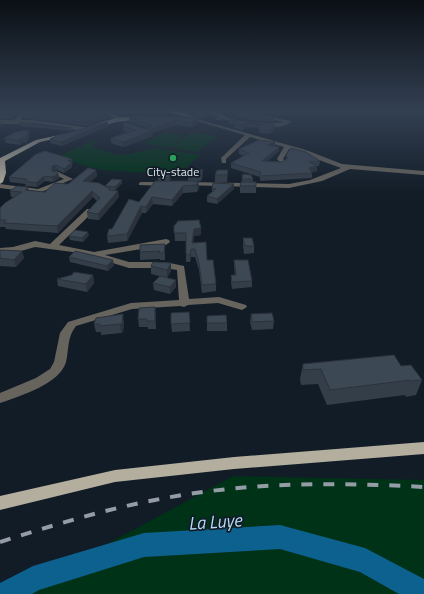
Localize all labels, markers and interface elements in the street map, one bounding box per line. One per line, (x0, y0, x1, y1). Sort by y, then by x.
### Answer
marker: City-stade (168, 153, 178, 163)
place label: City-stade (147, 162, 199, 181)
water label: La Luye (187, 506, 244, 537)

